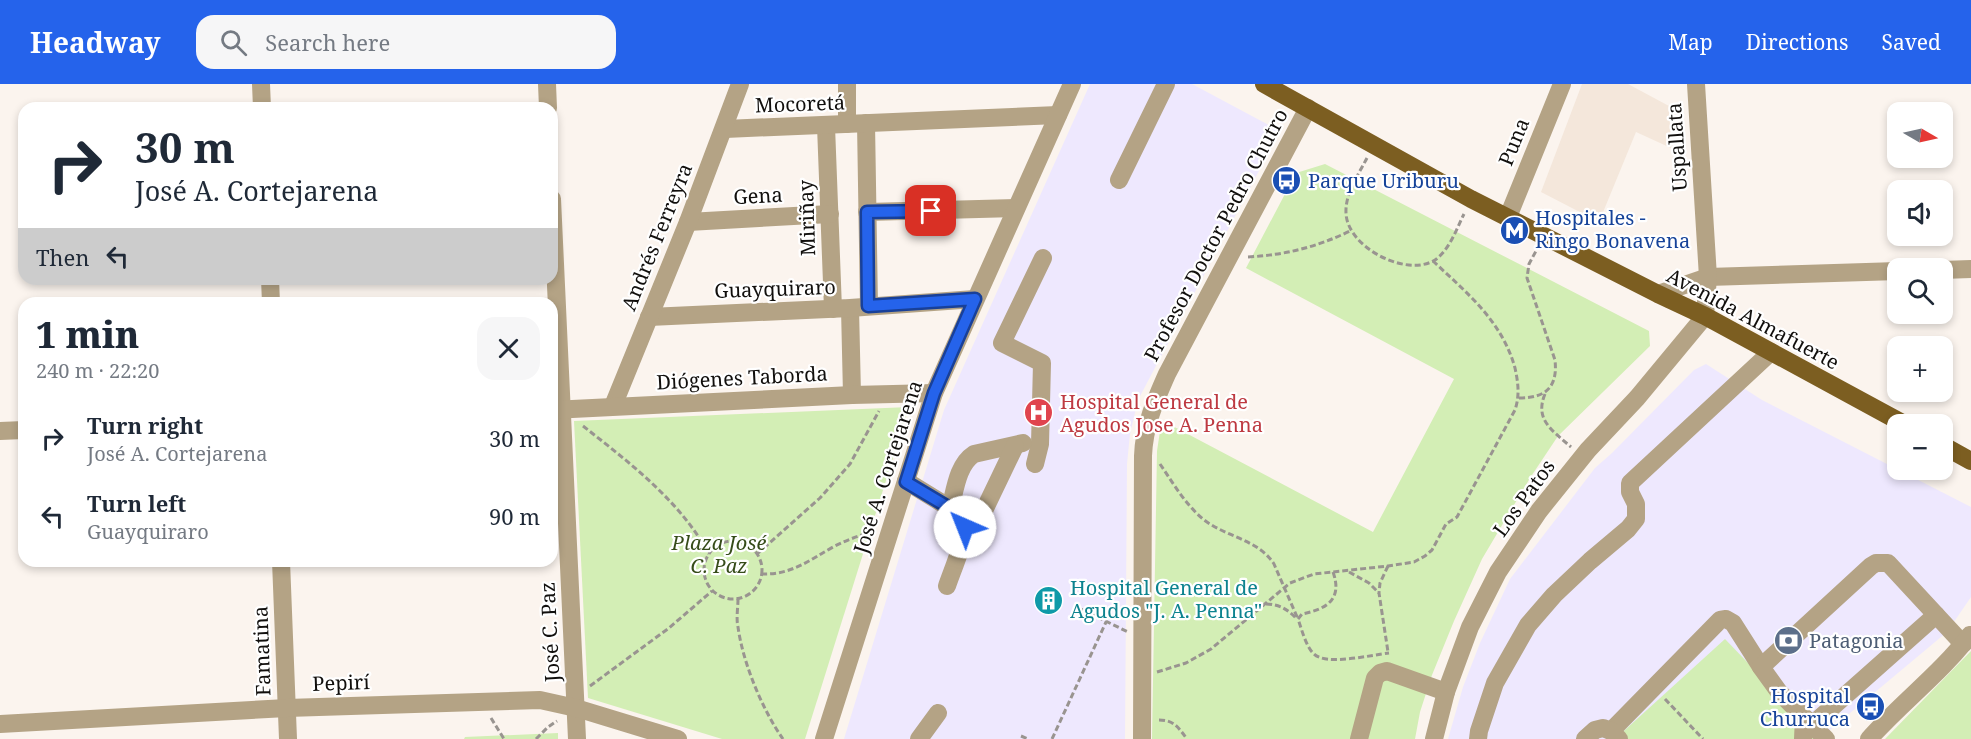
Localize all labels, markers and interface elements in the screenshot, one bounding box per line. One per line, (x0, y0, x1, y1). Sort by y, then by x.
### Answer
search box (196, 15, 616, 69)
text: Headway (30, 23, 160, 61)
icon: search (217, 26, 250, 59)
text: Search here (265, 27, 390, 57)
text: Map (1668, 28, 1713, 56)
text: Directions (1746, 28, 1848, 56)
text: Saved (1881, 28, 1941, 56)
street label: Mocoretá (754, 88, 845, 119)
street label: Uspallata (1660, 102, 1693, 192)
north arrow (1887, 102, 1953, 168)
map controls (1887, 102, 1953, 480)
street label: Profesor Doctor Pedro Chutro (1137, 104, 1294, 366)
street label: Puna (1492, 114, 1535, 170)
text: 30 m (135, 118, 235, 175)
icon: right (36, 126, 114, 204)
street label: Andrés Ferreyra (615, 159, 698, 314)
bus stop icon: Parque Uriburu (1271, 165, 1303, 197)
place label: Parque Uriburu (1308, 167, 1459, 194)
text: José A. Cortejarena (135, 172, 379, 209)
street label: Miriñay (792, 179, 821, 256)
button: sound (1887, 180, 1953, 246)
street label: Gena (733, 181, 783, 210)
pin (905, 185, 956, 236)
icon: arrive (914, 194, 947, 227)
place label: Hospitales - Ringo Bonavena (1535, 204, 1690, 254)
metro station icon: Hospitales - Ringo Bonavena (1498, 214, 1530, 246)
icon: left (101, 240, 134, 273)
text: Then (36, 242, 89, 272)
button: search (1887, 258, 1953, 324)
street label: Avenida Almafuerte (1662, 262, 1844, 375)
street label: Guayquiraro (714, 273, 836, 304)
text: 1 min (36, 310, 139, 359)
button: close (477, 317, 540, 380)
button: + (1887, 336, 1953, 402)
text: 240 m · 22:20 (36, 357, 159, 384)
street label: Diógenes Taborda (656, 360, 828, 395)
street label: José A. Cortejarena (846, 377, 928, 558)
place label: Hospital General de Agudos Jose A. Penna (1060, 388, 1263, 438)
hospital icon: Hospital General de Agudos Jose A. Penna (1023, 397, 1055, 429)
text: Turn right (87, 410, 203, 440)
button: − (1887, 414, 1953, 480)
icon: right (36, 422, 69, 455)
text: 30 m (489, 423, 540, 453)
text: José A. Cortejarena (87, 440, 267, 467)
street label: Los Patos (1486, 454, 1561, 542)
text: Turn left (87, 488, 186, 518)
position arrow (933, 495, 997, 559)
icon: left (36, 500, 69, 533)
text: 90 m (489, 501, 540, 531)
text: Guayquiraro (87, 518, 209, 545)
park label: Plaza José C. Paz (671, 529, 768, 579)
place label: Hospital General de Agudos "J. A. Penna" (1070, 574, 1262, 624)
street label: José C. Paz (533, 582, 566, 683)
building icon: Hospital General de Agudos "J. A. Penna" (1033, 584, 1065, 616)
street label: Famatina (246, 606, 277, 696)
bank icon: Patagonia (1772, 625, 1804, 657)
place label: Patagonia (1809, 627, 1904, 654)
street label: Pepirí (312, 668, 371, 697)
place label: Hospital Churruca (1760, 682, 1850, 732)
bus stop icon: Hospital Churruca (1855, 691, 1887, 723)

